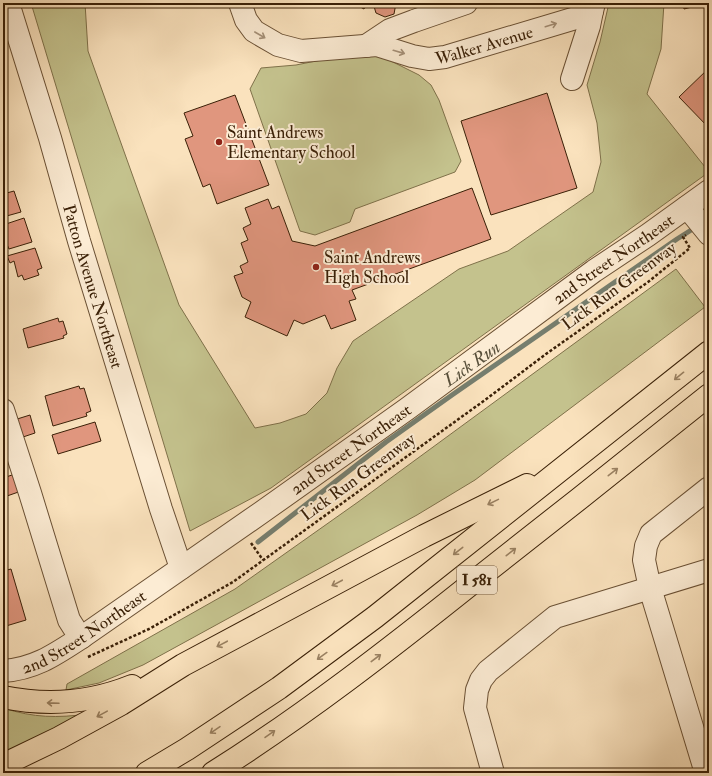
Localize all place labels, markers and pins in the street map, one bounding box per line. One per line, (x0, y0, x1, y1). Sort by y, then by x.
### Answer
place label: Saint Andrews Elementary School (227, 122, 356, 164)
marker: Saint Andrews Elementary School (214, 137, 224, 147)
place label: Saint Andrews High School (324, 247, 420, 288)
marker: Saint Andrews High School (311, 262, 321, 272)

